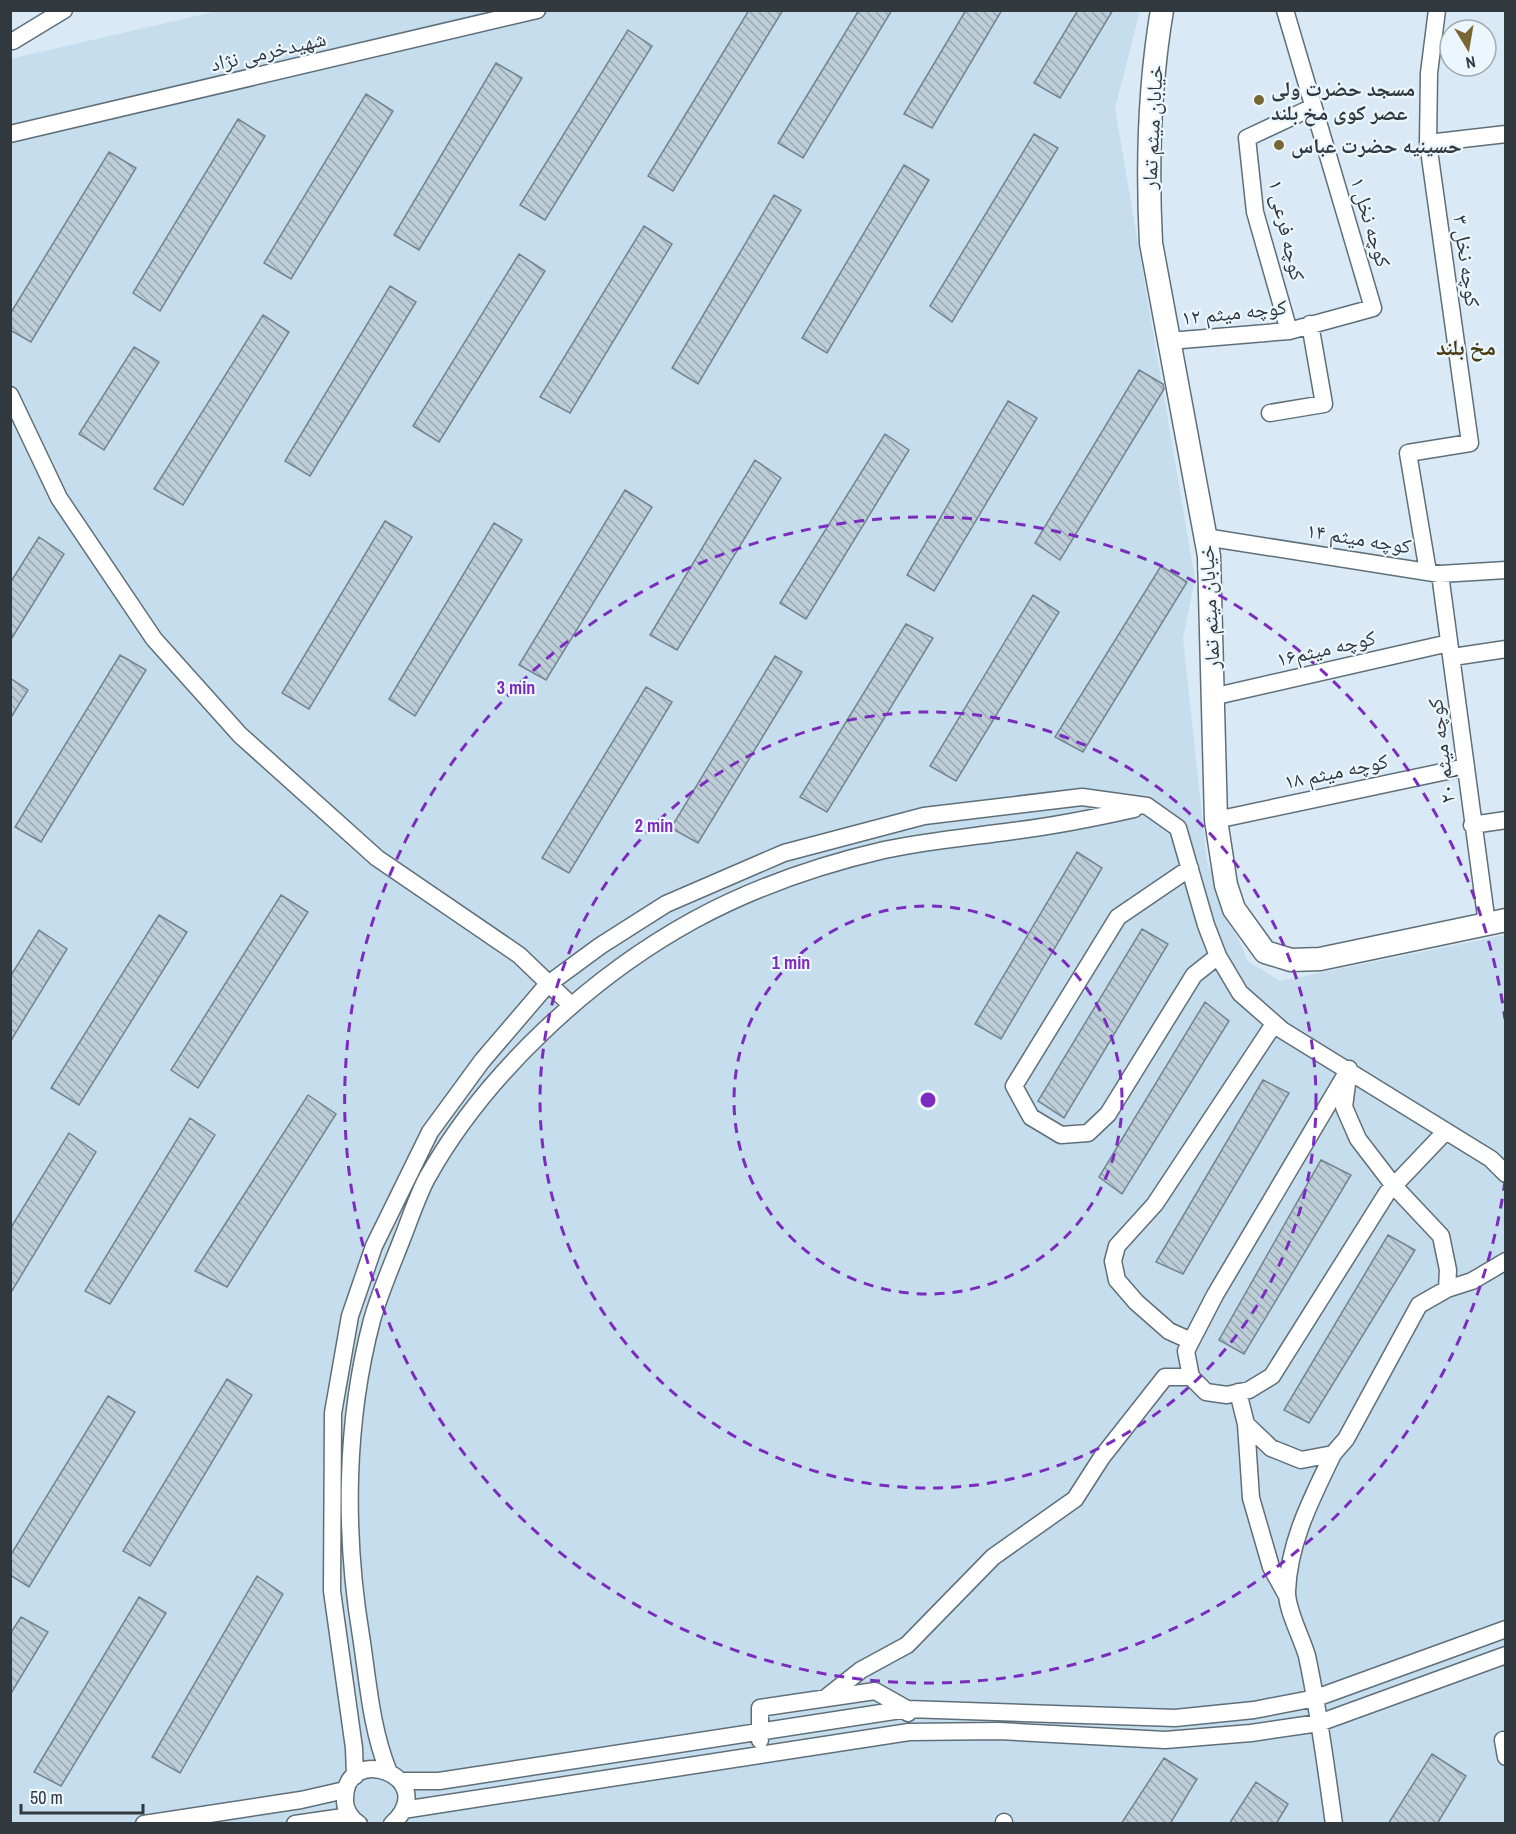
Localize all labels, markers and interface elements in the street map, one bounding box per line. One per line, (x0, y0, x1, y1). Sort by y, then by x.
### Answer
north arrow (1438, 18, 1498, 78)
street label: شهیدخرمی نژاد (207, 24, 329, 78)
text: N (1464, 51, 1478, 74)
street label: خیابان میثم تمار (1134, 64, 1170, 191)
place label: مسجد حضرت ولی عصر کوی مخ بلند (1271, 74, 1415, 127)
marker: مسجد حضرت ولی عصر کوی مخ بلند (1252, 93, 1266, 107)
place label: حسینیه حضرت عباس (1291, 131, 1462, 160)
marker: حسینیه حضرت عباس (1272, 138, 1286, 152)
street label: کوچه نخل ۱ (1344, 173, 1398, 271)
street label: کوچه فرعی ۱ (1261, 177, 1313, 284)
street label: کوچه نخل ۳ (1446, 213, 1488, 309)
street label: کوچه میثم ۱۲ (1180, 292, 1288, 332)
district label: مخ بلند (1436, 332, 1496, 362)
street label: کوچه میثم ۱۴ (1305, 515, 1414, 561)
street label: خیابان میثم تمار (1191, 544, 1227, 671)
street label: کوچه میثم۱۶ (1274, 622, 1379, 673)
text: 3 min (497, 675, 535, 700)
street label: کوچه میثم ۲۰ (1420, 697, 1462, 805)
street label: کوچه میثم ۱۸ (1281, 746, 1391, 796)
text: 2 min (635, 813, 673, 838)
text: 1 min (772, 950, 810, 975)
centre of rings (918, 1090, 938, 1110)
scale bar (21, 1777, 142, 1815)
text: 50 m (30, 1785, 63, 1810)

